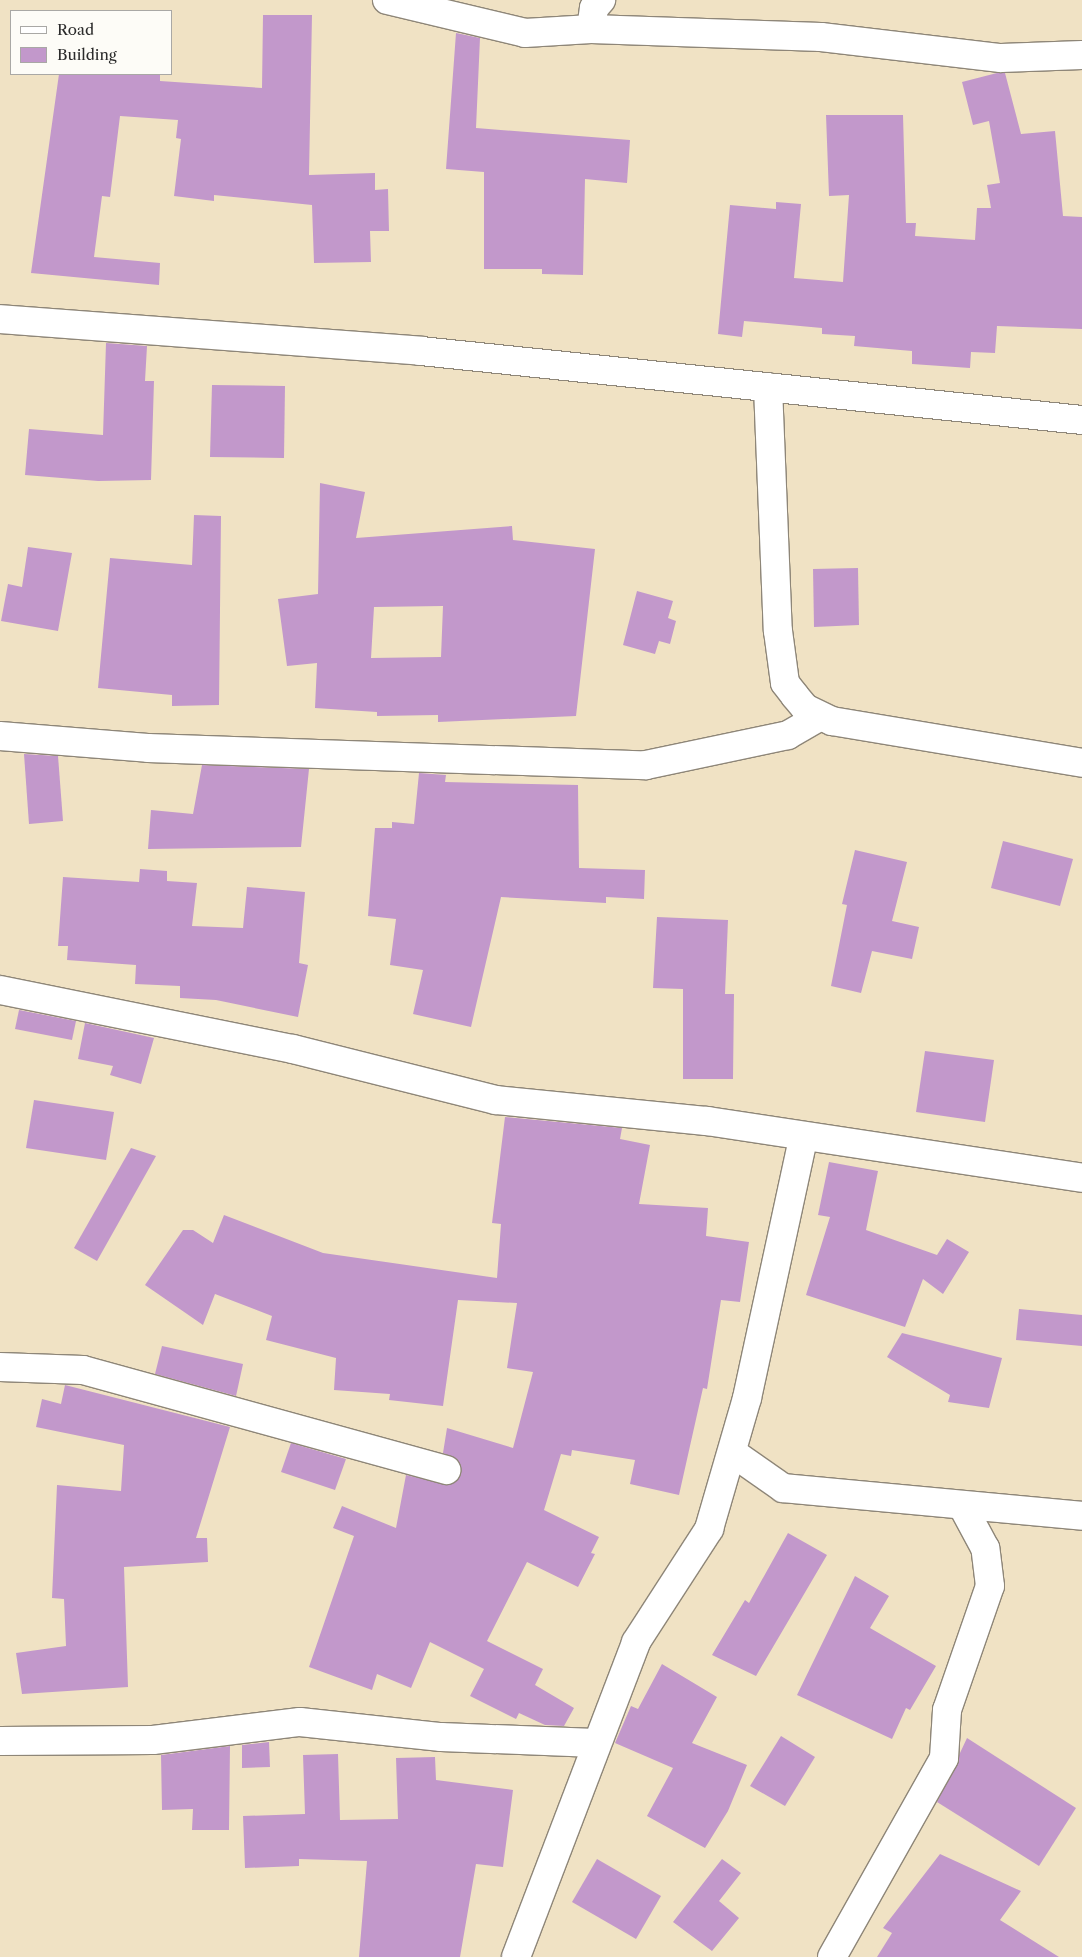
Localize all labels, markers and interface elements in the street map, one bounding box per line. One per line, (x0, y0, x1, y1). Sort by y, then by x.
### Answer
legend (10, 10, 172, 75)
text: Road (57, 20, 94, 39)
text: Building (57, 45, 117, 64)

